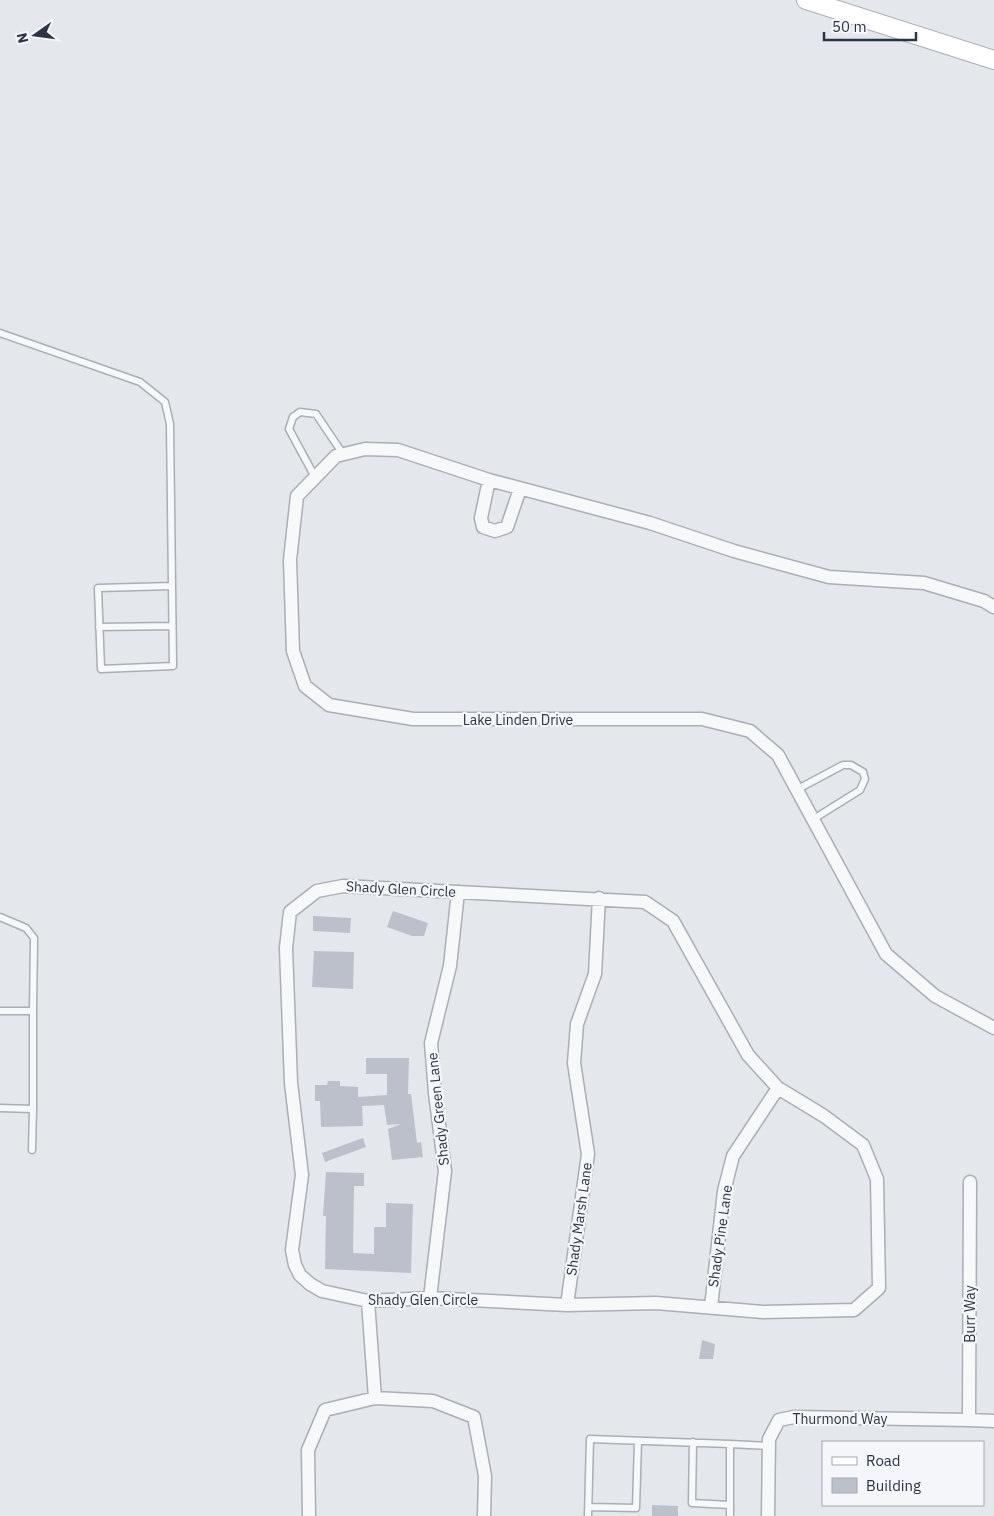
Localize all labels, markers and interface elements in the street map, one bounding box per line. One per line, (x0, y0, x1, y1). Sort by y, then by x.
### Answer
north arrow (10, 10, 60, 60)
scale bar (824, 10, 916, 42)
text: 50 m (832, 17, 867, 36)
text: N (12, 31, 32, 45)
street label: Lake Linden Drive (463, 711, 574, 729)
street label: Shady Glen Circle (345, 877, 457, 901)
street label: Shady Green Lane (423, 1051, 453, 1166)
street label: Shady Marsh Lane (562, 1161, 596, 1277)
street label: Shady Pine Lane (704, 1183, 736, 1288)
street label: Burr Way (961, 1285, 979, 1343)
street label: Shady Glen Circle (368, 1291, 478, 1309)
street label: Thurmond Way (792, 1410, 888, 1428)
legend (822, 1441, 984, 1506)
text: Road (866, 1451, 901, 1470)
text: Building (866, 1476, 921, 1495)

